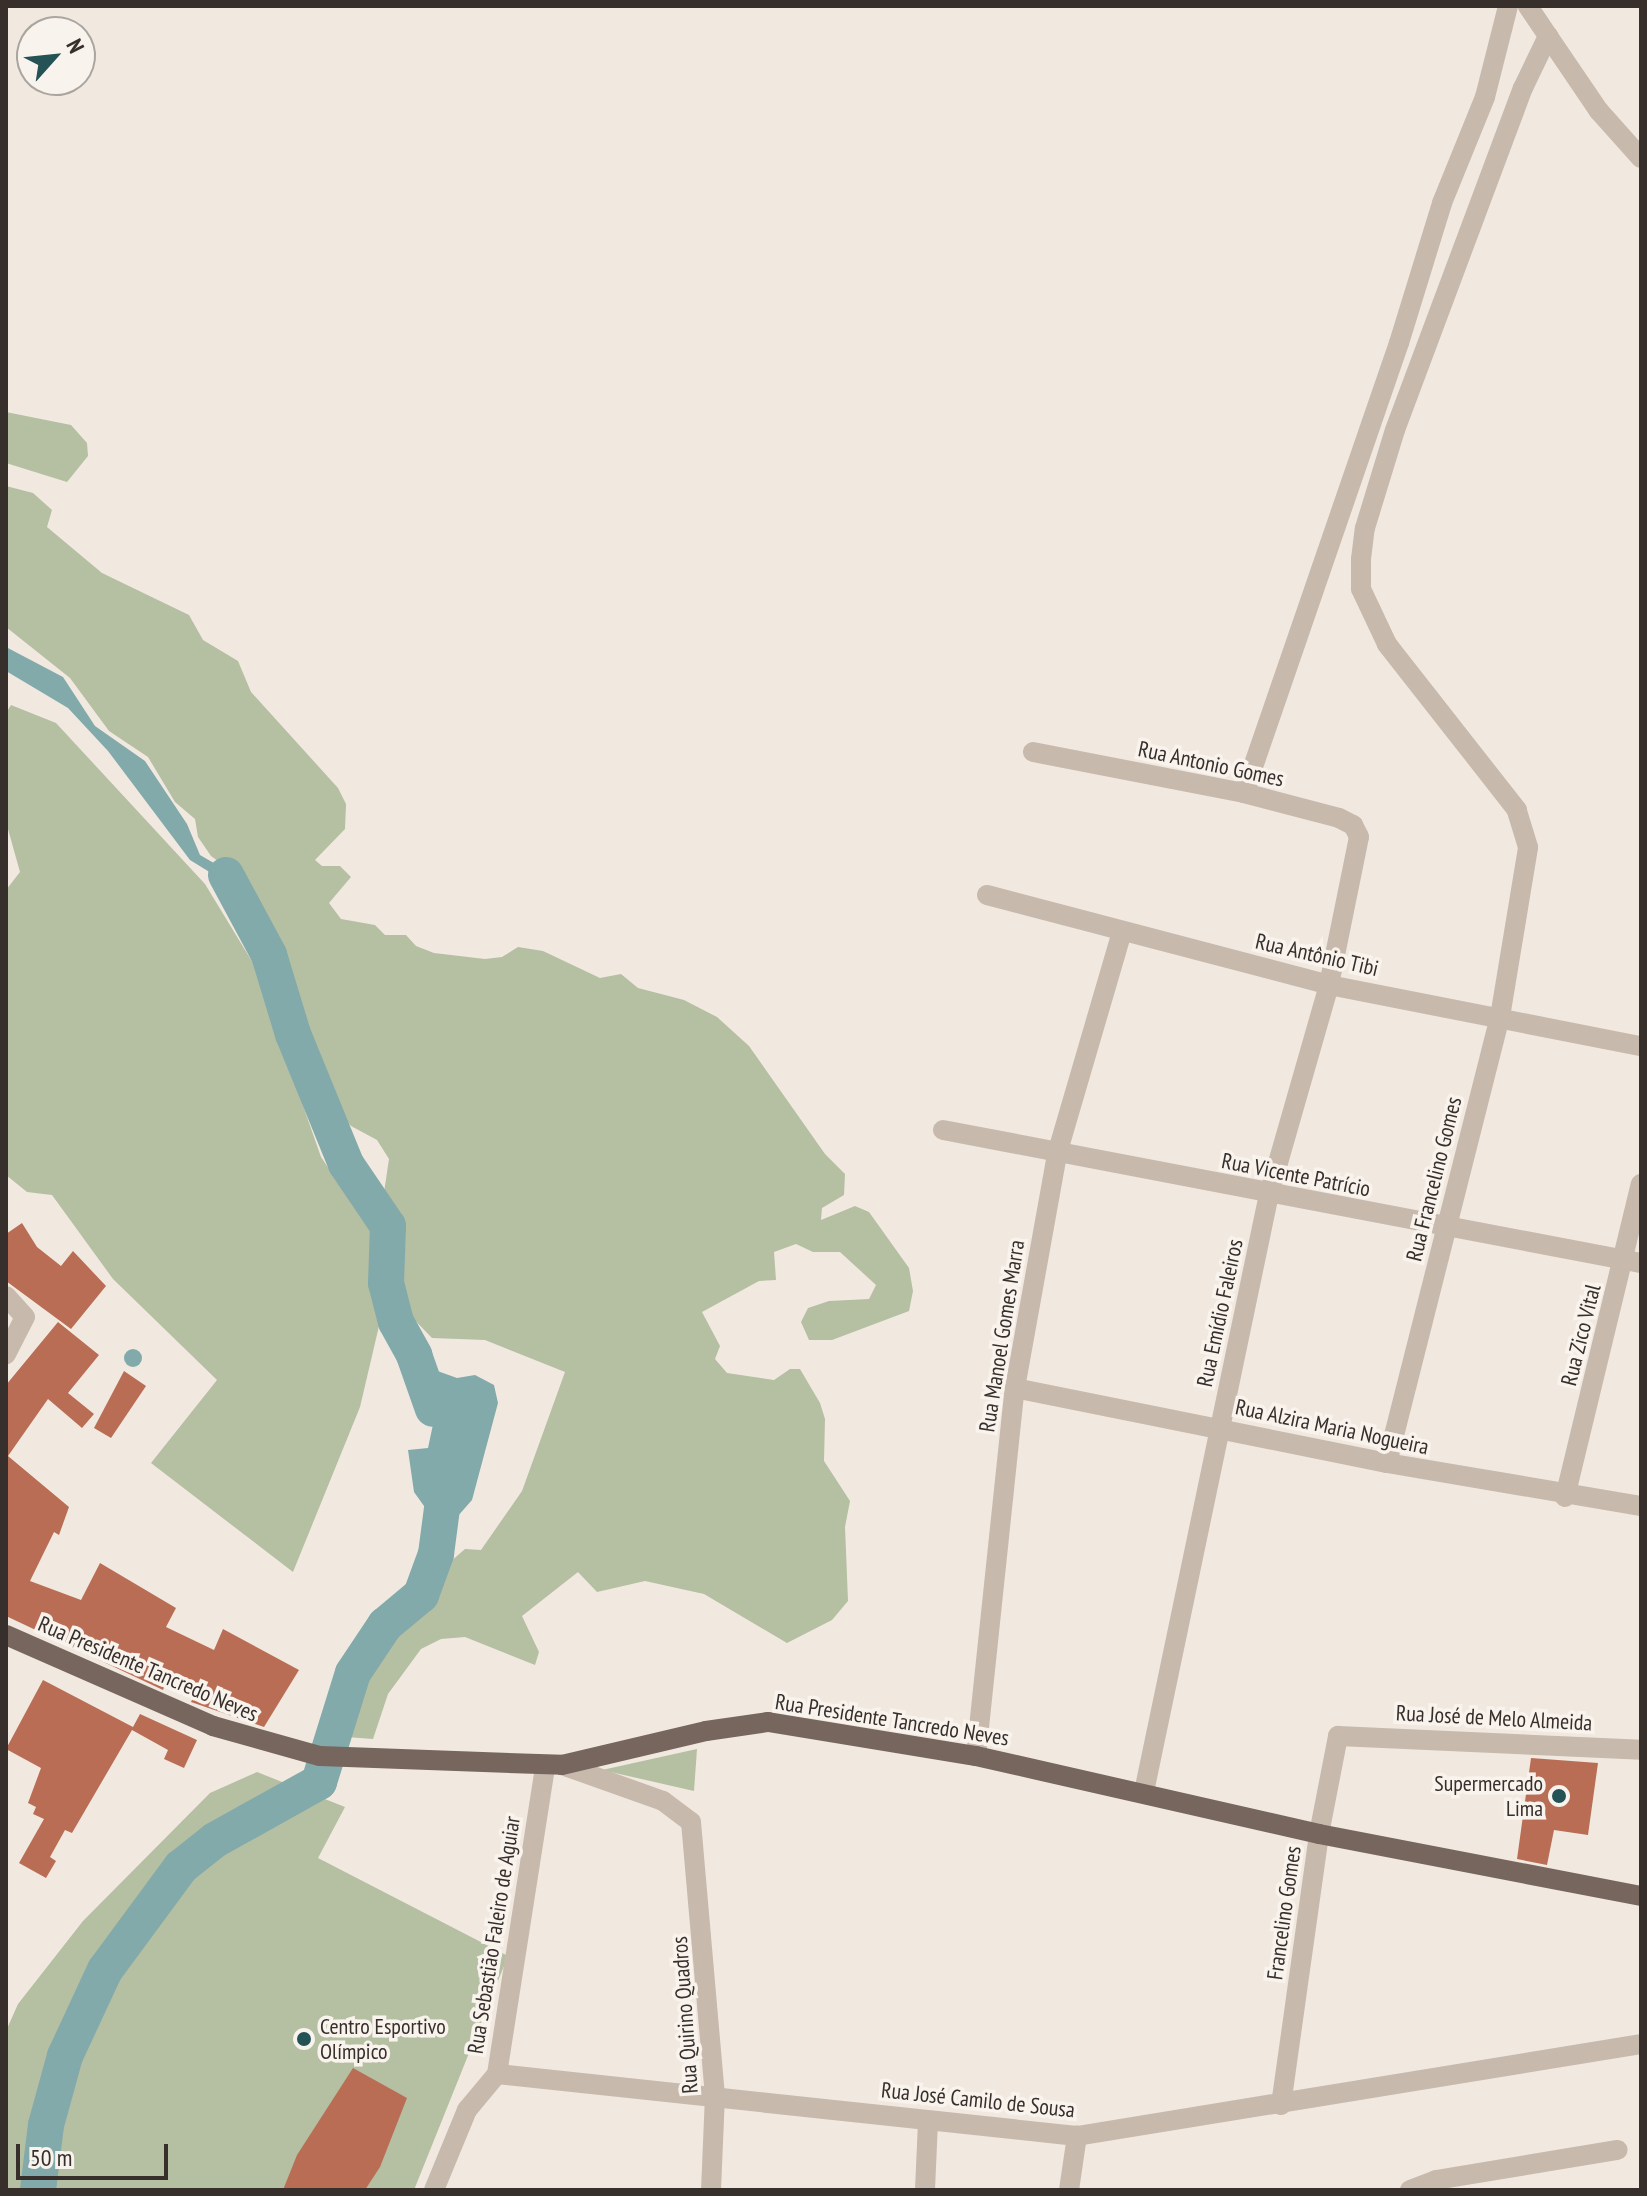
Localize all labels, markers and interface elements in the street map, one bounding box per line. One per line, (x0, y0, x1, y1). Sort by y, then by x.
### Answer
north arrow (16, 16, 96, 96)
text: N (60, 34, 91, 58)
street label: Rua Antonio Gomes (1135, 736, 1287, 792)
street label: Rua Antônio Tibi (1252, 928, 1382, 982)
street label: Rua Francelino Gomes (1401, 1094, 1467, 1264)
street label: Rua Vicente Patrício (1219, 1148, 1373, 1202)
street label: Rua Emídio Faleiros (1191, 1237, 1249, 1389)
street label: Rua Manoel Gomes Marra (974, 1238, 1030, 1434)
street label: Rua Zico Vital (1556, 1281, 1606, 1389)
street label: Rua Alzira Maria Nogueira (1233, 1394, 1431, 1460)
street label: Rua Presidente Tancredo Neves (34, 1611, 262, 1727)
street label: Rua Presidente Tancredo Neves (773, 1688, 1011, 1752)
street label: Rua José de Melo Almeida (1395, 1700, 1593, 1736)
place label: Supermercado Lima (1434, 1770, 1543, 1822)
marker: Supermercado Lima (1550, 1787, 1568, 1805)
street label: Rua Sebastião Faleiro de Aguiar (462, 1814, 526, 2056)
street label: Francelino Gomes (1262, 1844, 1306, 1982)
street label: Rua Quirino Quadros (666, 1936, 704, 2094)
place label: Centro Esportivo Olímpico (320, 2013, 446, 2064)
marker: Centro Esportivo Olímpico (295, 2030, 313, 2048)
street label: Rua José Camilo de Sousa (880, 2077, 1076, 2123)
scale bar (20, 2128, 172, 2178)
text: 50 m (30, 2142, 72, 2173)

